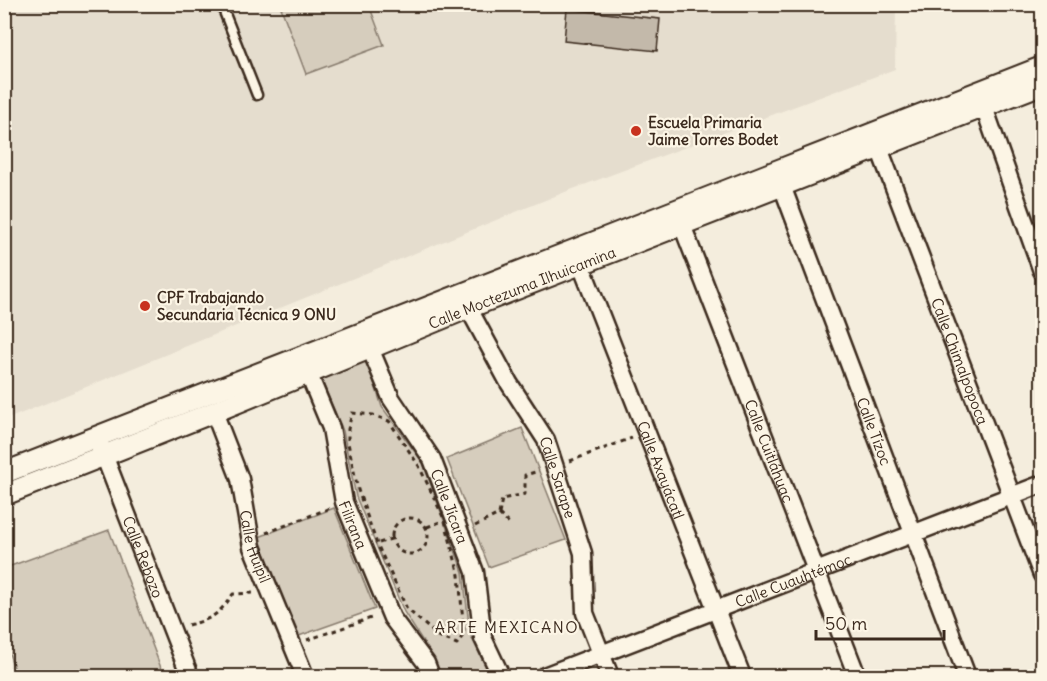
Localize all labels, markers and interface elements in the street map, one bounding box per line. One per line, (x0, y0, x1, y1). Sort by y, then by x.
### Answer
place label: Escuela Primaria Jaime Torres Bodet (648, 113, 779, 149)
marker: Escuela Primaria Jaime Torres Bodet (629, 124, 643, 138)
street label: Calle Moctezuma Ilhuicamina (425, 242, 619, 333)
place label: CPF Trabajando Secundaria Técnica 9 ONU (157, 288, 336, 324)
street label: Calle Chimalpopoca (928, 295, 993, 427)
marker: CPF Trabajando Secundaria Técnica 9 ONU (138, 299, 152, 313)
street label: Calle Tízoc (853, 394, 896, 468)
street label: Calle Cuitláhuac (741, 396, 798, 505)
street label: Calle Axayácatl (633, 418, 689, 522)
street label: Calle Sarape (536, 434, 580, 521)
street label: Calle Jícara (427, 466, 473, 546)
street label: Filirana (335, 498, 372, 552)
street label: Calle Huipil (236, 508, 275, 585)
street label: Calle Rebozo (119, 513, 168, 600)
street label: Calle Cuauhtémoc (732, 549, 854, 611)
scale bar (816, 603, 944, 641)
text: 50 m (825, 612, 867, 635)
district label: ARTE MEXICANO (435, 617, 579, 637)

